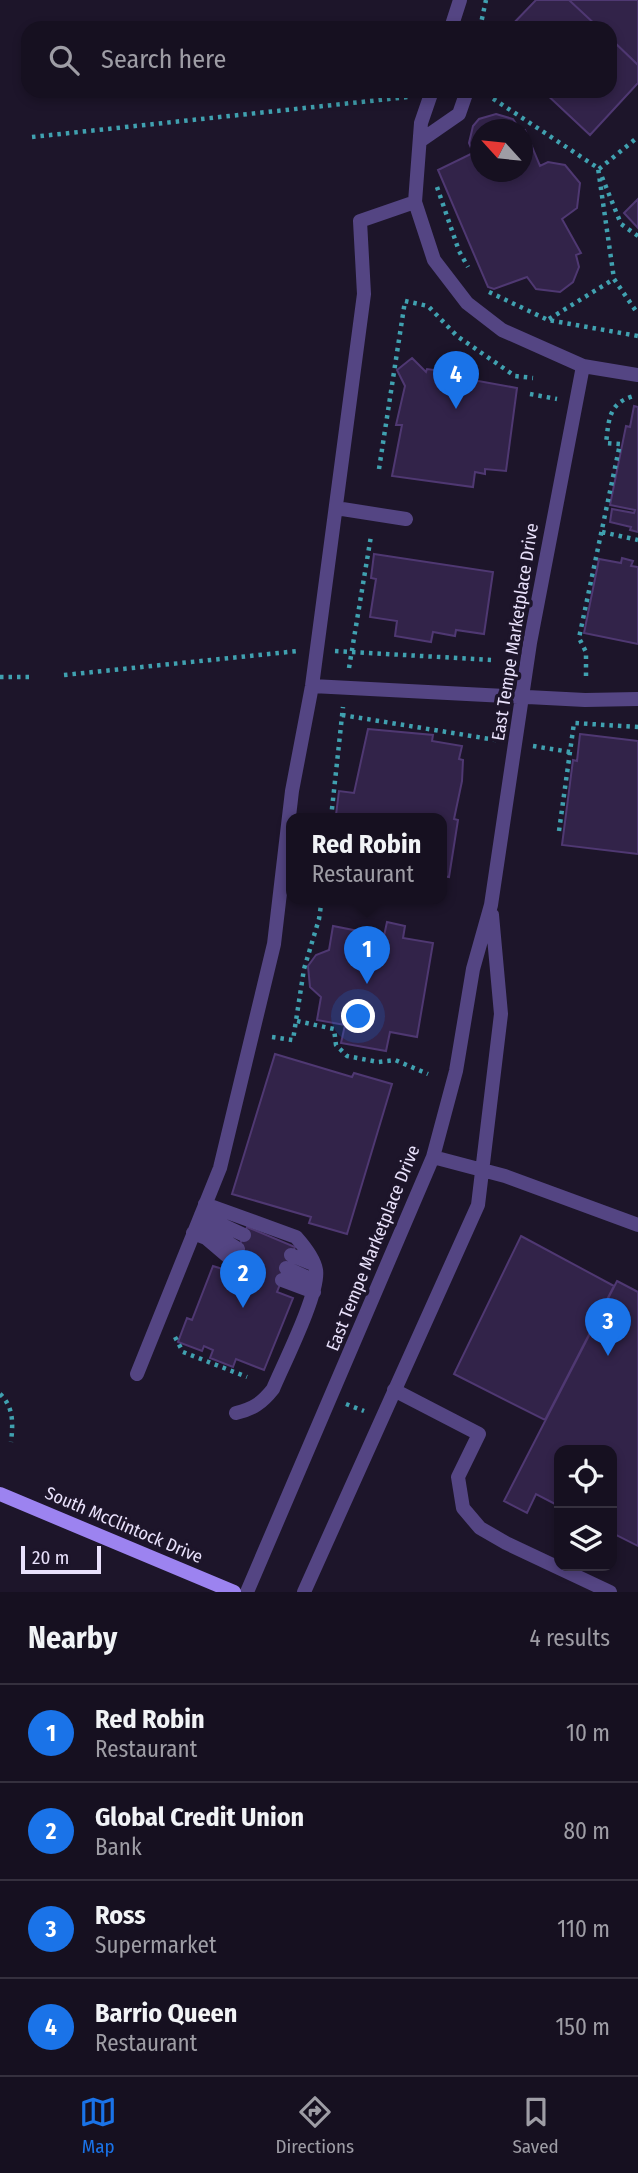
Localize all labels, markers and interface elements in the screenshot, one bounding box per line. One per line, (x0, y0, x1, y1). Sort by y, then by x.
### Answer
search box (21, 21, 617, 98)
icon: search (45, 41, 83, 79)
text: Search here (101, 44, 226, 75)
north arrow (470, 119, 533, 182)
pin: 4 (433, 351, 479, 409)
street label: East Tempe Marketplace Drive (487, 522, 543, 742)
popup (286, 813, 447, 904)
text: Red Robin (312, 829, 421, 860)
text: Restaurant (312, 860, 414, 888)
pin: 1 (344, 926, 390, 984)
your location (341, 999, 375, 1033)
street label: East Tempe Marketplace Drive (322, 1142, 424, 1354)
pin: 2 (220, 1250, 266, 1308)
pin: 3 (585, 1298, 631, 1356)
map controls (554, 1445, 617, 1571)
button: locate (554, 1445, 617, 1508)
street label: South McClintock Drive (42, 1482, 206, 1568)
button: layers (554, 1508, 617, 1571)
scale bar (21, 1543, 102, 1575)
text: 20 m (32, 1546, 69, 1569)
text: Nearby (28, 1620, 117, 1656)
text: 4 results (529, 1624, 610, 1652)
text: Red Robin (95, 1704, 205, 1735)
text: 1 (46, 1719, 56, 1747)
text: 10 m (566, 1719, 610, 1747)
text: Restaurant (95, 1735, 197, 1763)
text: Global Credit Union (95, 1802, 304, 1833)
text: 2 (46, 1817, 56, 1845)
text: 80 m (563, 1817, 610, 1845)
text: Bank (95, 1833, 142, 1861)
text: Ross (95, 1900, 146, 1931)
text: 3 (46, 1915, 56, 1943)
text: 110 m (557, 1915, 610, 1943)
text: Supermarket (95, 1931, 216, 1959)
text: Barrio Queen (95, 1998, 237, 2029)
text: 4 (45, 2013, 57, 2041)
text: 150 m (555, 2013, 610, 2041)
text: Restaurant (95, 2029, 197, 2057)
tab: Map (79, 2093, 117, 2158)
tab: Directions (275, 2093, 354, 2158)
tab: Saved (512, 2093, 559, 2158)

